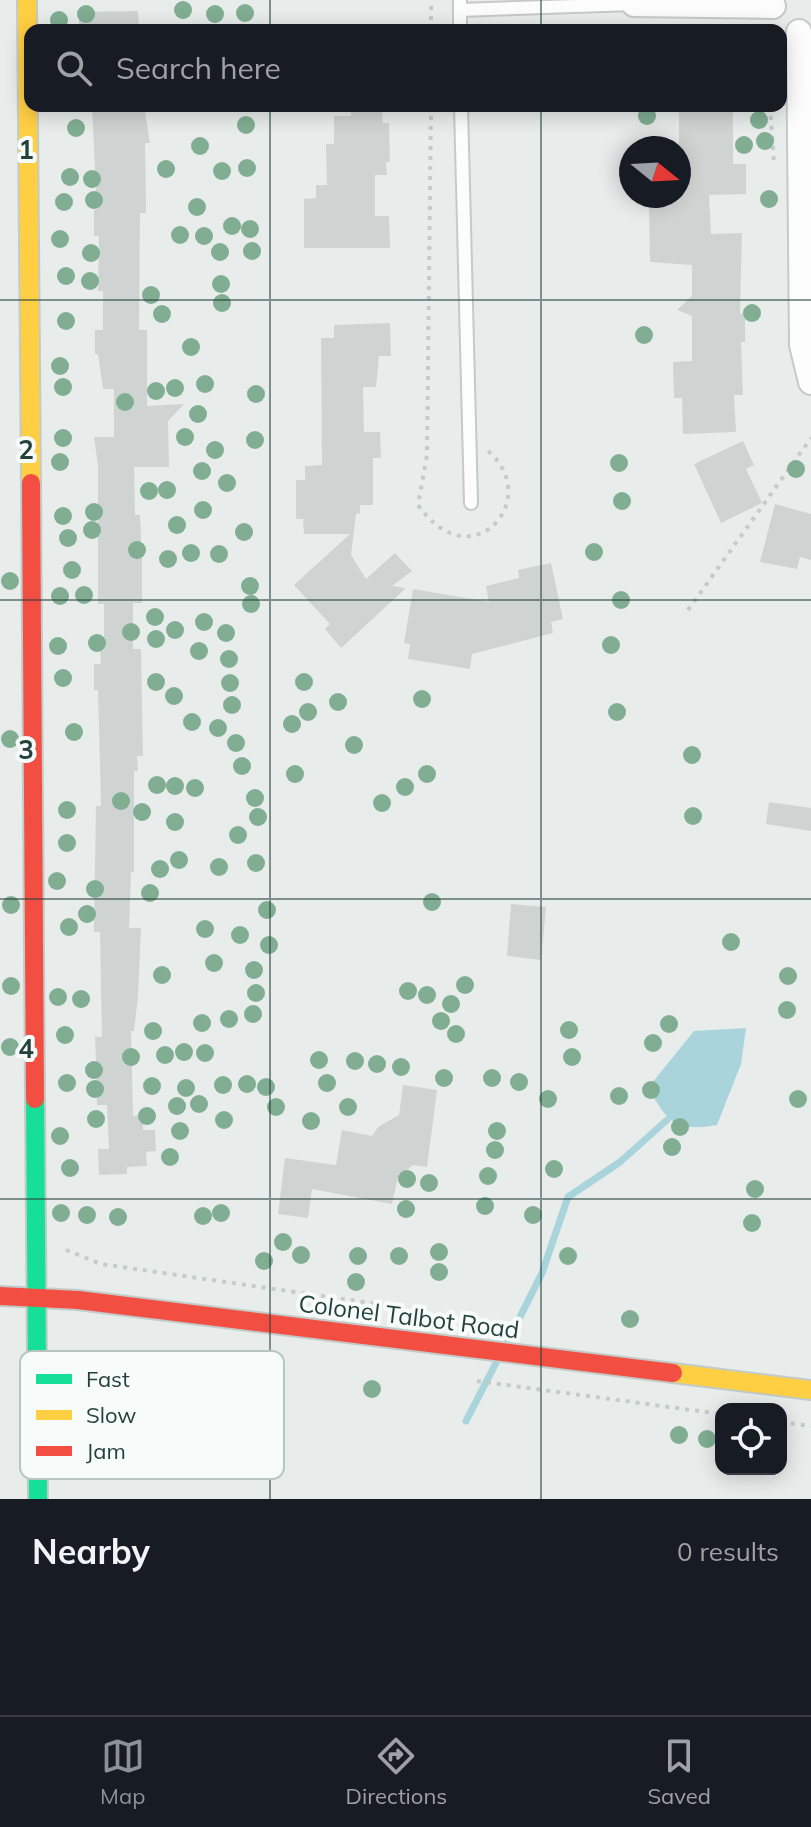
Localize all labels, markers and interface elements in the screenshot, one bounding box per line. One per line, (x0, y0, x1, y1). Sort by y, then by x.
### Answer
search box (24, 24, 787, 112)
icon: search (52, 46, 96, 90)
text: Search here (116, 49, 281, 87)
text: 1 (18, 133, 34, 166)
north arrow (619, 136, 691, 208)
text: 2 (18, 433, 34, 466)
text: 3 (18, 733, 34, 766)
text: 4 (18, 1032, 34, 1065)
street label: Colonel Talbot Road (297, 1288, 521, 1344)
legend (20, 1351, 284, 1479)
text: Fast (86, 1365, 130, 1393)
text: Slow (86, 1401, 136, 1429)
map controls (715, 1403, 787, 1475)
button: locate (715, 1403, 787, 1475)
text: Jam (86, 1437, 126, 1465)
text: Nearby (32, 1530, 150, 1573)
text: 0 results (677, 1535, 779, 1568)
tab: Map (100, 1734, 145, 1810)
tab: Directions (346, 1734, 447, 1810)
tab: Saved (647, 1734, 711, 1810)

